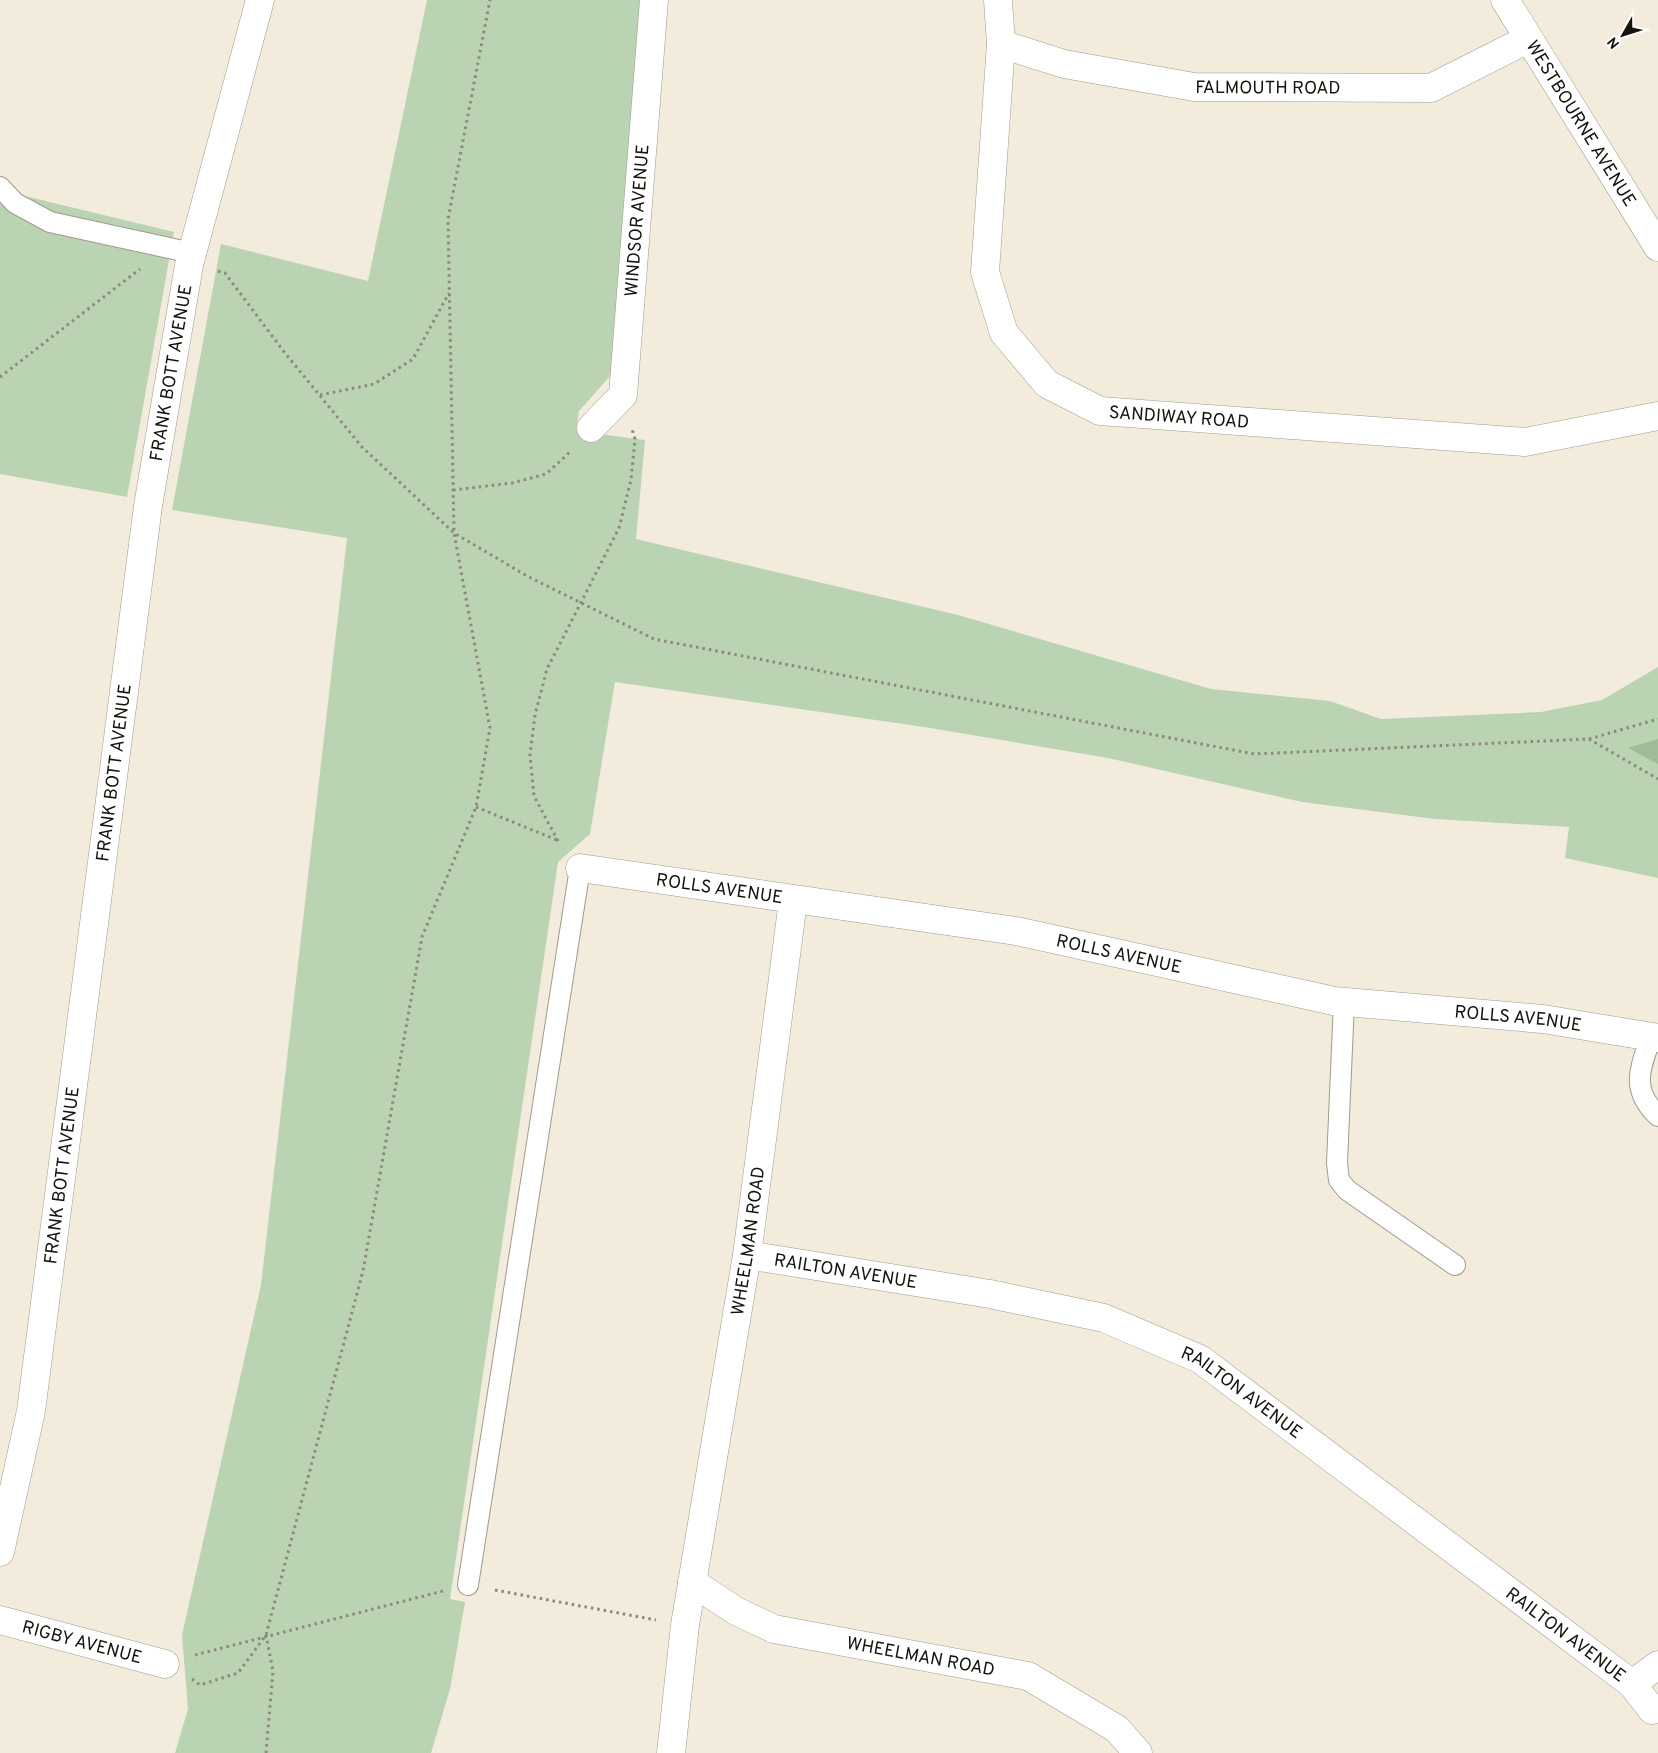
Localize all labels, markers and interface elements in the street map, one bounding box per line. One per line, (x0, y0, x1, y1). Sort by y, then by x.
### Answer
north arrow (1598, 10, 1648, 60)
street label: WESTBOURNE AVENUE (1521, 37, 1641, 211)
street label: FALMOUTH ROAD (1195, 77, 1341, 101)
street label: WINDSOR AVENUE (621, 143, 656, 298)
street label: FRANK BOTT AVENUE (146, 283, 198, 463)
street label: SANDIWAY ROAD (1108, 402, 1250, 435)
street label: FRANK BOTT AVENUE (92, 683, 138, 863)
street label: ROLLS AVENUE (654, 869, 784, 910)
street label: ROLLS AVENUE (1054, 930, 1184, 980)
street label: ROLLS AVENUE (1453, 1001, 1583, 1038)
street label: FRANK BOTT AVENUE (40, 1085, 86, 1266)
street label: WHEELMAN ROAD (727, 1165, 771, 1317)
street label: RAILTON AVENUE (772, 1250, 919, 1295)
street label: RAILTON AVENUE (1177, 1342, 1306, 1445)
street label: RAILTON AVENUE (1500, 1583, 1630, 1688)
street label: RIGBY AVENUE (19, 1616, 144, 1670)
street label: WHEELMAN ROAD (844, 1633, 997, 1683)

